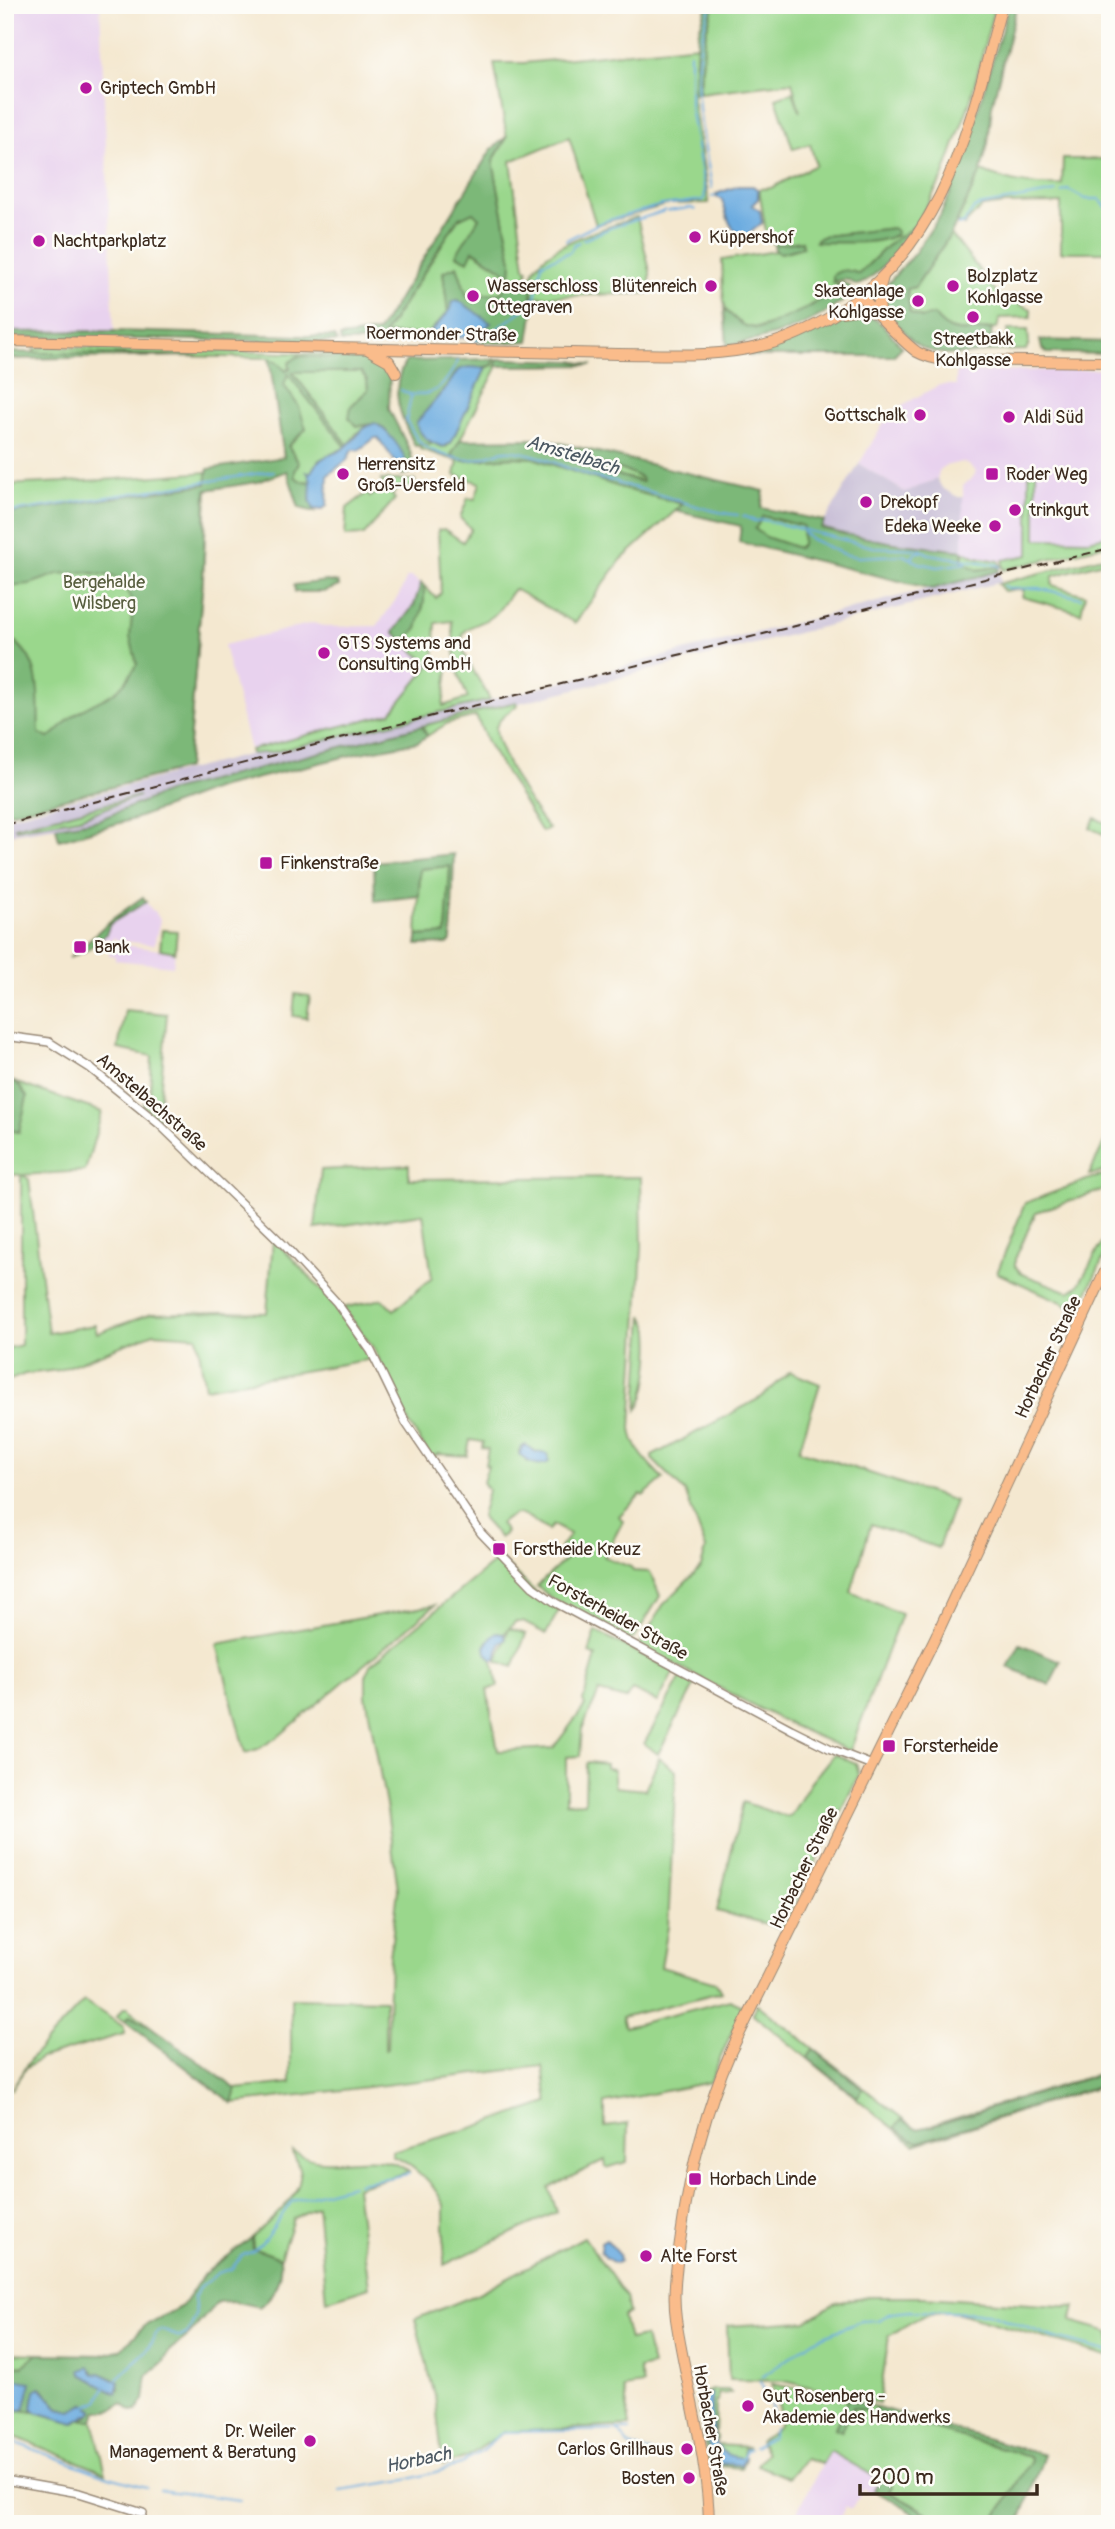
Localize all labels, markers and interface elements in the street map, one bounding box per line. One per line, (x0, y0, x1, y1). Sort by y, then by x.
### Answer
place label: Griptech GmbH (100, 77, 216, 100)
marker: Griptech GmbH (78, 80, 94, 96)
place label: Küppershof (709, 226, 796, 249)
marker: Küppershof (687, 229, 703, 245)
place label: Nachtparkplatz (53, 230, 166, 253)
marker: Nachtparkplatz (31, 233, 47, 249)
place label: Bolzplatz Kohlgasse (967, 265, 1043, 309)
place label: Wasserschloss Ottegraven (487, 275, 598, 319)
place label: Blütenreich (612, 275, 697, 298)
marker: Blütenreich (703, 278, 719, 294)
marker: Bolzplatz Kohlgasse (945, 278, 961, 294)
place label: Skateanlage Kohlgasse (813, 280, 904, 324)
marker: Wasserschloss Ottegraven (465, 288, 481, 304)
marker: Skateanlage Kohlgasse (910, 293, 926, 309)
marker: Streetbakk Kohlgasse (965, 309, 981, 325)
street label: Roermonder Straße (366, 322, 517, 347)
place label: Streetbakk Kohlgasse (932, 328, 1014, 372)
place label: Gottschalk (824, 404, 906, 427)
place label: Aldi Süd (1023, 406, 1084, 429)
marker: Gottschalk (912, 407, 928, 423)
marker: Aldi Süd (1001, 409, 1017, 425)
water label: Amstelbach (524, 430, 623, 481)
place label: Herrensitz Groß-Uersfeld (357, 453, 466, 497)
place label: Roder Weg (1006, 463, 1088, 486)
marker: Herrensitz Groß-Uersfeld (335, 466, 351, 482)
marker: Roder Weg (984, 466, 1000, 482)
place label: Drekopf (880, 491, 940, 514)
marker: Drekopf (858, 494, 874, 510)
place label: trinkgut (1028, 499, 1090, 522)
marker: trinkgut (1007, 502, 1023, 518)
place label: Edeka Weeke (884, 515, 981, 538)
marker: Edeka Weeke (987, 518, 1003, 534)
park label: Bergehalde Wilsberg (63, 571, 145, 615)
place label: GTS Systems and Consulting GmbH (338, 632, 471, 676)
marker: GTS Systems and Consulting GmbH (316, 645, 332, 661)
place label: Finkenstraße (280, 852, 379, 875)
marker: Finkenstraße (258, 855, 274, 871)
place label: Bank (94, 936, 130, 959)
marker: Bank (72, 939, 88, 955)
street label: Amstelbachstraße (92, 1048, 212, 1157)
street label: Horbacher Straße (1010, 1292, 1087, 1422)
place label: Forstheide Kreuz (513, 1538, 641, 1561)
marker: Forstheide Kreuz (491, 1541, 507, 1557)
street label: Forsterheider Straße (544, 1569, 692, 1666)
place label: Forsterheide (903, 1735, 998, 1758)
marker: Forsterheide (881, 1738, 897, 1754)
street label: Horbacher Straße (765, 1803, 844, 1933)
place label: Horbach Linde (709, 2168, 817, 2191)
marker: Horbach Linde (687, 2171, 703, 2187)
place label: Alte Forst (660, 2245, 738, 2268)
marker: Alte Forst (638, 2248, 654, 2264)
street label: Horbacher Straße (688, 2363, 733, 2498)
place label: Gut Rosenberg - Akademie des Handwerks (762, 2385, 950, 2429)
marker: Gut Rosenberg - Akademie des Handwerks (740, 2398, 756, 2414)
place label: Dr. Weiler Management & Beratung (109, 2420, 297, 2464)
marker: Dr. Weiler Management & Beratung (302, 2433, 318, 2449)
place label: Carlos Grillhaus (558, 2438, 673, 2461)
water label: Horbach (384, 2441, 454, 2479)
marker: Carlos Grillhaus (679, 2441, 695, 2457)
scale bar (860, 2452, 1036, 2496)
text: 200 m (870, 2464, 934, 2491)
place label: Bosten (621, 2467, 675, 2490)
marker: Bosten (681, 2470, 697, 2486)

